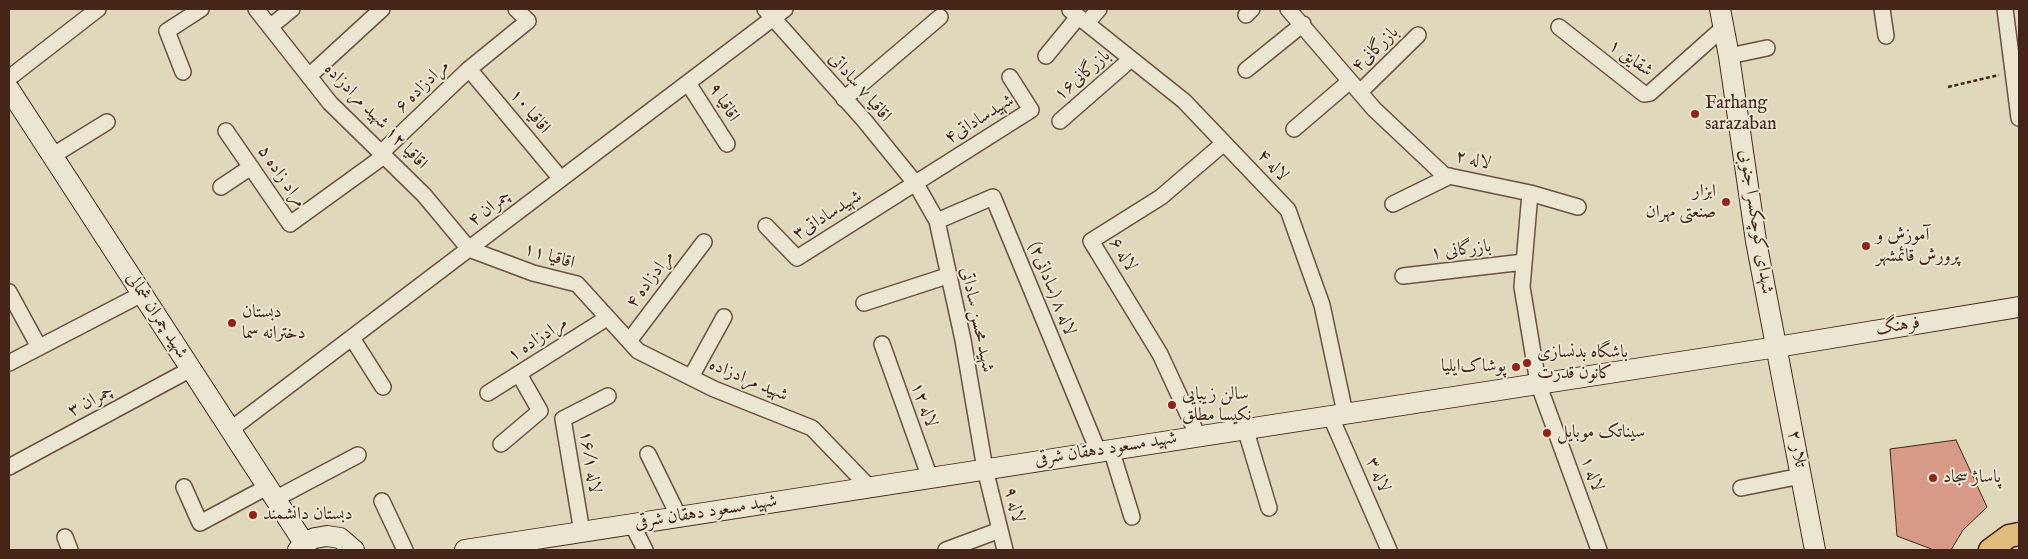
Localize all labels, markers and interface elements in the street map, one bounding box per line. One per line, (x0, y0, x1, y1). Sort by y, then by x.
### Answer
street label: بازرگانی۴ (1348, 22, 1404, 78)
street label: شقایق ۱ (1603, 36, 1657, 82)
street label: بازرگانی۱۶ (1050, 46, 1116, 106)
street label: اقاقیا ۷ ساداتی (823, 49, 895, 127)
street label: مرادزاده ۶ (391, 56, 455, 118)
street label: اقاقیا ۱۲ شهید مرادزاده (319, 59, 431, 175)
street label: اقاقیا ۹ (703, 80, 743, 126)
street label: اقاقیا ۱۰ (504, 85, 554, 139)
street label: شهیدساداتی۴ (941, 90, 1019, 150)
place label: Farhang sarazaban (1705, 93, 1777, 136)
marker: Farhang sarazaban (1689, 108, 1701, 120)
street label: مراد زاده ۵ (252, 142, 310, 212)
street label: لاله ۴ (1252, 146, 1292, 186)
street label: لاله ۲ (1453, 146, 1493, 176)
street label: شهدای کوچکسرا جنوبی (1733, 148, 1777, 296)
place label: ابزار صنعتی مهران (1646, 181, 1716, 223)
street label: چمران ۴ (464, 186, 516, 232)
street label: شهیدساداتی۳ (789, 186, 867, 246)
marker: ابزار صنعتی مهران (1720, 196, 1732, 208)
place label: آموزش و پرورش قائمشهر (1876, 225, 1959, 268)
street label: لاله ۶ (1103, 234, 1141, 276)
street label: بازرگانی ۱ (1429, 237, 1493, 265)
street label: اقاقیا ۱۱ (521, 239, 577, 275)
street label: لاله ۸ (ساداتی۲) (1022, 239, 1080, 339)
marker: آموزش و پرورش قائمشهر (1860, 240, 1872, 252)
street label: مرادزاده ۴ (622, 247, 680, 313)
street label: شهید محسن ساداتی (954, 265, 998, 375)
street label: شهید چمران شمالی (120, 269, 192, 363)
place label: دبستان دخترانه سما (242, 302, 306, 344)
street label: مرادزاده ۱ (504, 313, 572, 367)
street label: فرهنگ (1874, 313, 1922, 341)
marker: دبستان دخترانه سما (226, 317, 238, 329)
place label: باشگاه بدنسازی کانون قدرت (1537, 342, 1628, 384)
street label: شهید مرادزاده (705, 355, 791, 407)
place label: پوشاک‌ایلیا (1441, 356, 1506, 378)
marker: باشگاه بدنسازی کانون قدرت (1521, 357, 1533, 369)
marker: پوشاک‌ایلیا (1510, 361, 1522, 373)
street label: لاله ۱۲ (905, 380, 941, 430)
street label: چمران ۳ (65, 381, 117, 423)
place label: سالن زیبایی نکیسا مطلق (1182, 384, 1252, 426)
marker: سالن زیبایی نکیسا مطلق (1166, 399, 1178, 411)
place label: سیناتک موبایل (1557, 422, 1645, 444)
marker: سیناتک موبایل (1541, 427, 1553, 439)
street label: شهید مسعود دهقان شرقی (1033, 428, 1179, 472)
street label: لاله ۱۶/۱ (573, 429, 605, 495)
street label: تلار ۲ (1782, 429, 1810, 469)
street label: لاله ۱ (1575, 453, 1607, 495)
street label: لاله ۳ (1360, 454, 1394, 496)
place label: پاساژ سجاد (1943, 467, 2001, 489)
marker: پاساژ سجاد (1927, 472, 1939, 484)
street label: لاله ۹ (998, 485, 1028, 525)
street label: شهید مسعود دهقان شرقی (633, 491, 779, 535)
place label: دبستان دانشمند (263, 504, 353, 526)
marker: دبستان دانشمند (247, 509, 259, 521)

